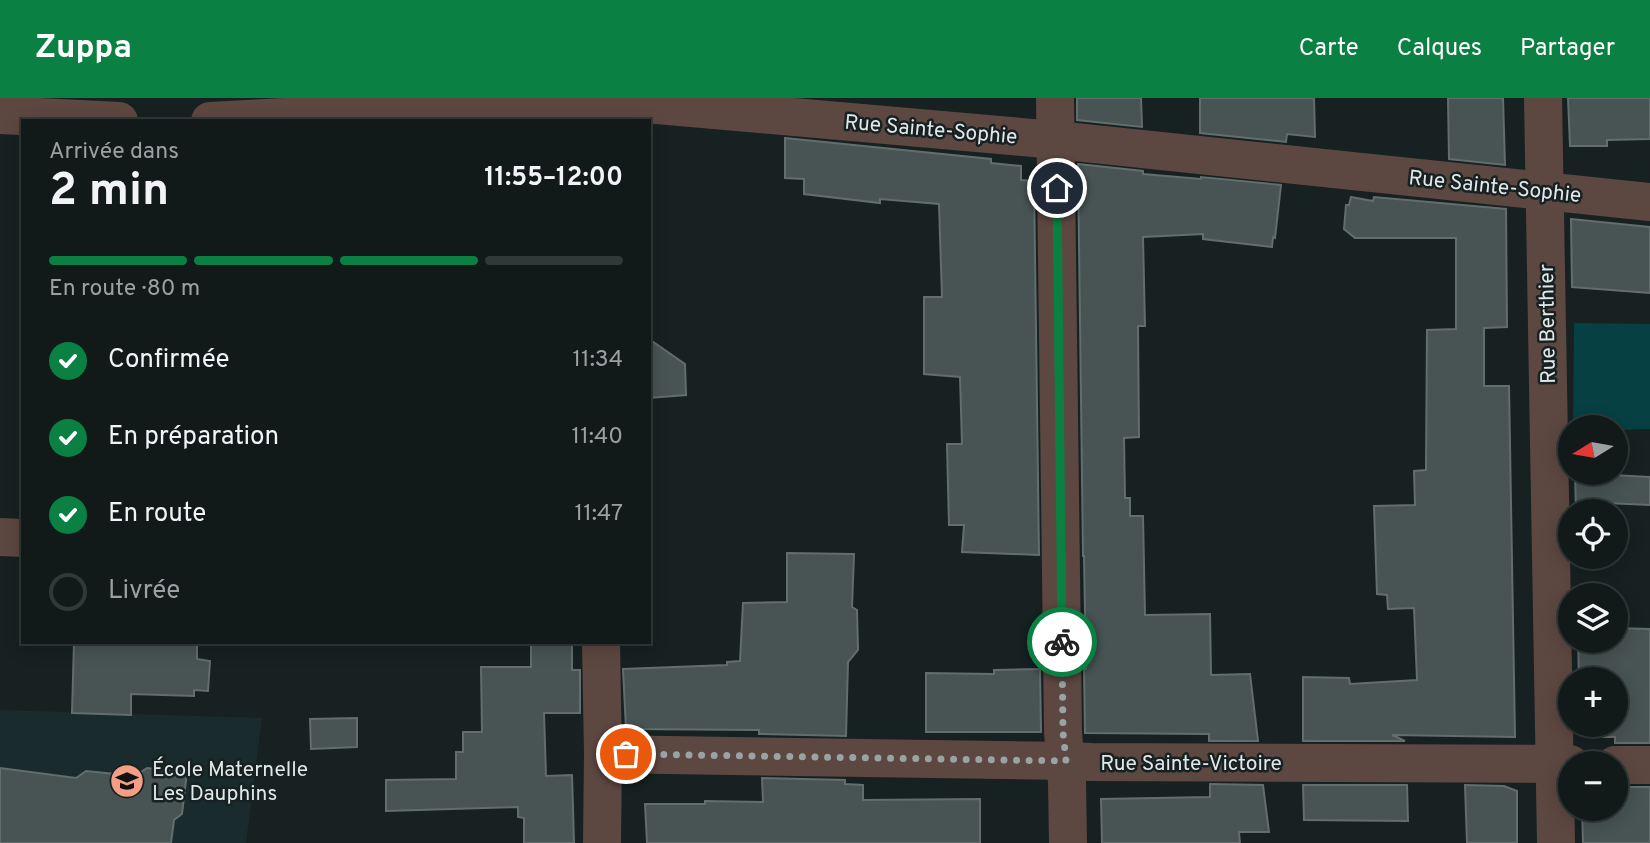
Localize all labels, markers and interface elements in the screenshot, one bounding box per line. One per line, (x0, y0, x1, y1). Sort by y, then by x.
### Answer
text: Zuppa (35, 28, 132, 70)
text: Carte (1299, 34, 1359, 64)
text: Calques (1397, 34, 1482, 64)
text: Partager (1520, 34, 1615, 64)
street label: Rue Sainte-Sophie (843, 109, 1018, 152)
text: Arrivée dans (49, 138, 179, 167)
pin (1027, 158, 1087, 218)
text: 11:55–12:00 (484, 162, 623, 195)
text: 2 min (49, 163, 169, 222)
street label: Rue Sainte-Sophie (1407, 165, 1583, 210)
icon: home (1038, 169, 1076, 207)
street label: Rue Berthier (1534, 264, 1563, 384)
text: En route · 80 m (49, 275, 200, 304)
icon: check (49, 342, 87, 380)
text: Confirmée (108, 344, 230, 377)
text: 11:34 (573, 346, 623, 375)
north arrow (1558, 415, 1628, 485)
map controls (1558, 415, 1628, 821)
icon: check (49, 419, 87, 457)
text: En préparation (108, 421, 279, 454)
text: 11:40 (572, 423, 623, 452)
icon: check (49, 496, 87, 534)
text: En route (108, 498, 206, 531)
button: locate (1558, 499, 1628, 569)
text: 11:47 (575, 500, 623, 529)
text: Livrée (108, 575, 180, 608)
button: layers (1558, 583, 1628, 653)
courier (1027, 607, 1097, 677)
icon: bike (1043, 623, 1081, 661)
button: + (1558, 667, 1628, 737)
pin (596, 724, 656, 784)
icon: bag (607, 735, 645, 773)
street label: Rue Sainte-Victoire (1100, 751, 1282, 778)
button: − (1558, 751, 1628, 821)
place label: École Maternelle Les Dauphins (152, 756, 308, 808)
school or university icon: École Maternelle Les Dauphins (108, 762, 146, 800)

